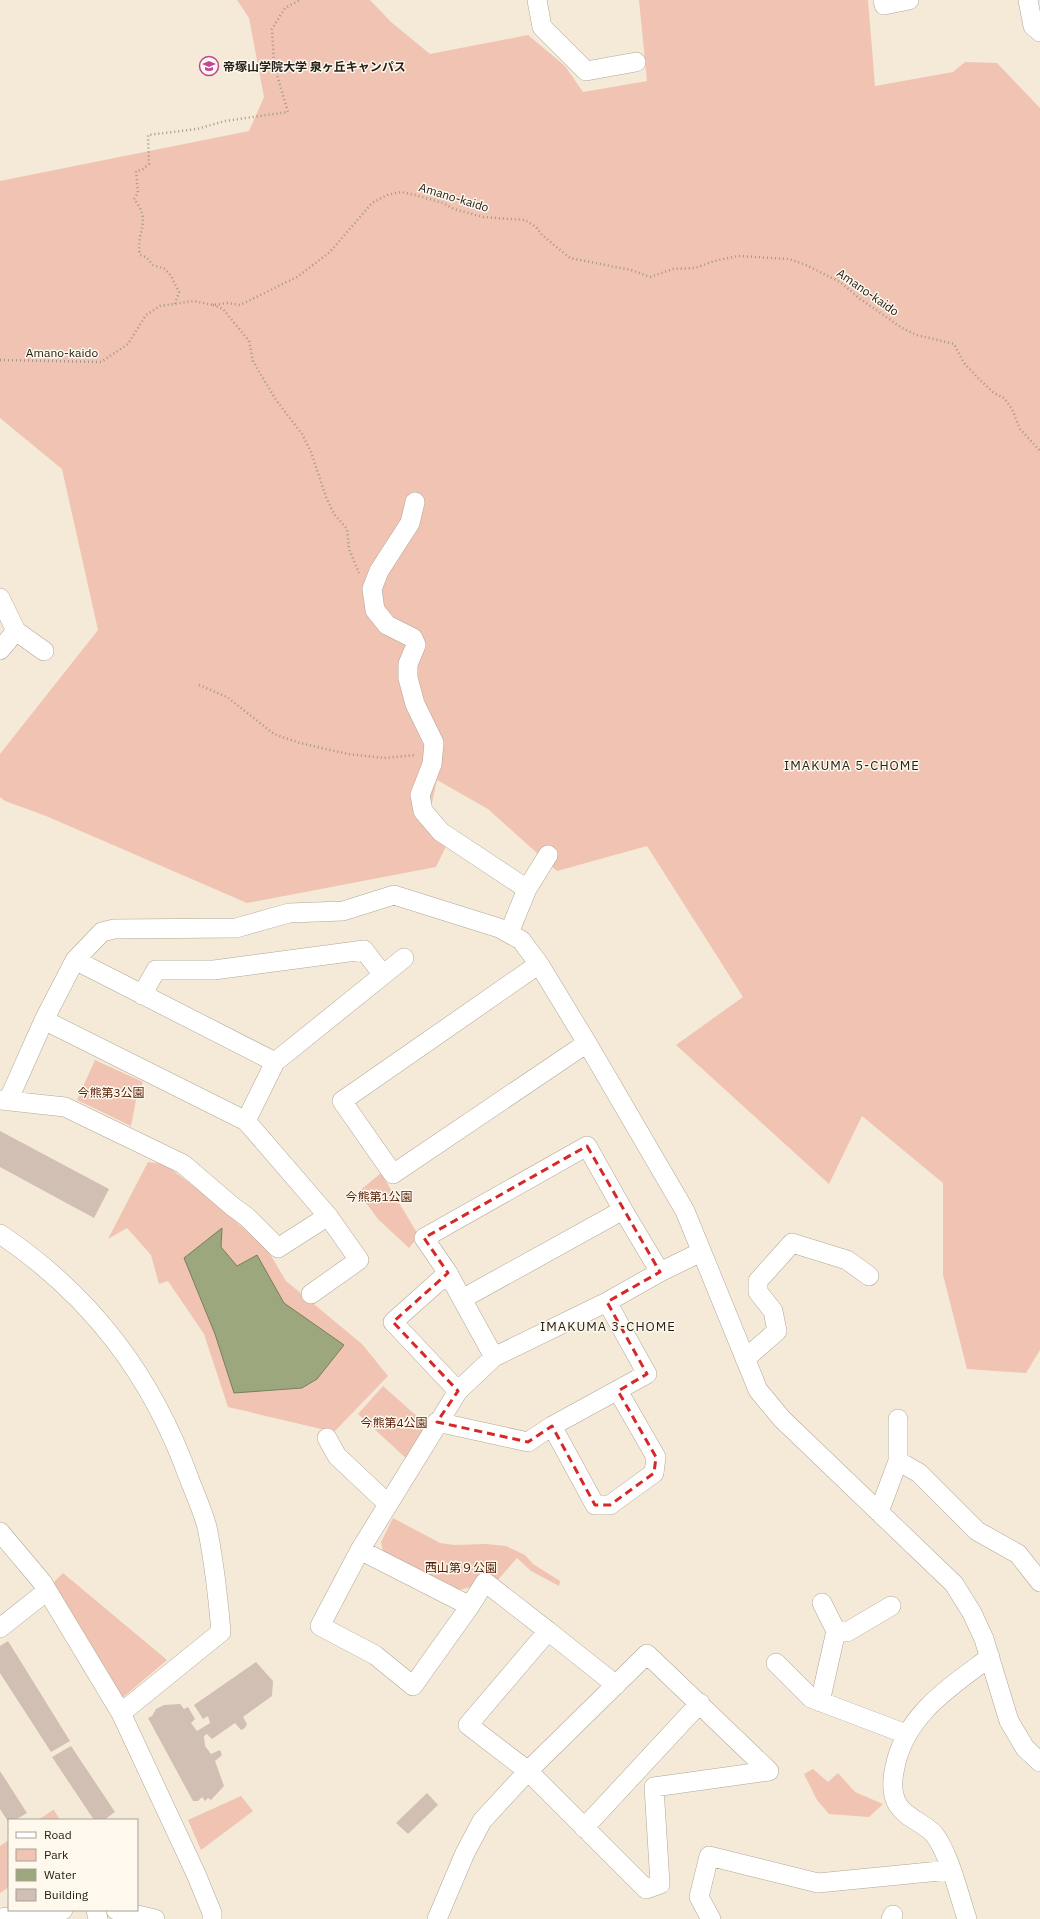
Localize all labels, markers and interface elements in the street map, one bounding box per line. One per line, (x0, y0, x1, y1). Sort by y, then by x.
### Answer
school or university icon: 帝塚山学院大学 泉ヶ丘キャンパス (198, 55, 220, 77)
place label: 帝塚山学院大学 泉ヶ丘キャンパス (223, 59, 406, 74)
street label: Amano-kaido (417, 179, 491, 215)
street label: Amano-kaido (834, 265, 902, 319)
street label: Amano-kaido (26, 345, 98, 360)
district label: IMAKUMA 5-CHOME (784, 757, 920, 774)
park label: 今熊第3公園 (77, 1085, 145, 1100)
park label: 今熊第1公園 (345, 1189, 413, 1204)
district label: IMAKUMA 3-CHOME (540, 1318, 676, 1335)
park label: 今熊第4公園 (360, 1415, 428, 1430)
park label: 西山第９公園 (425, 1560, 497, 1575)
legend (8, 1819, 138, 1911)
text: Road (44, 1827, 72, 1842)
text: Park (44, 1847, 69, 1862)
text: Water (44, 1867, 77, 1882)
text: Building (44, 1887, 89, 1902)

